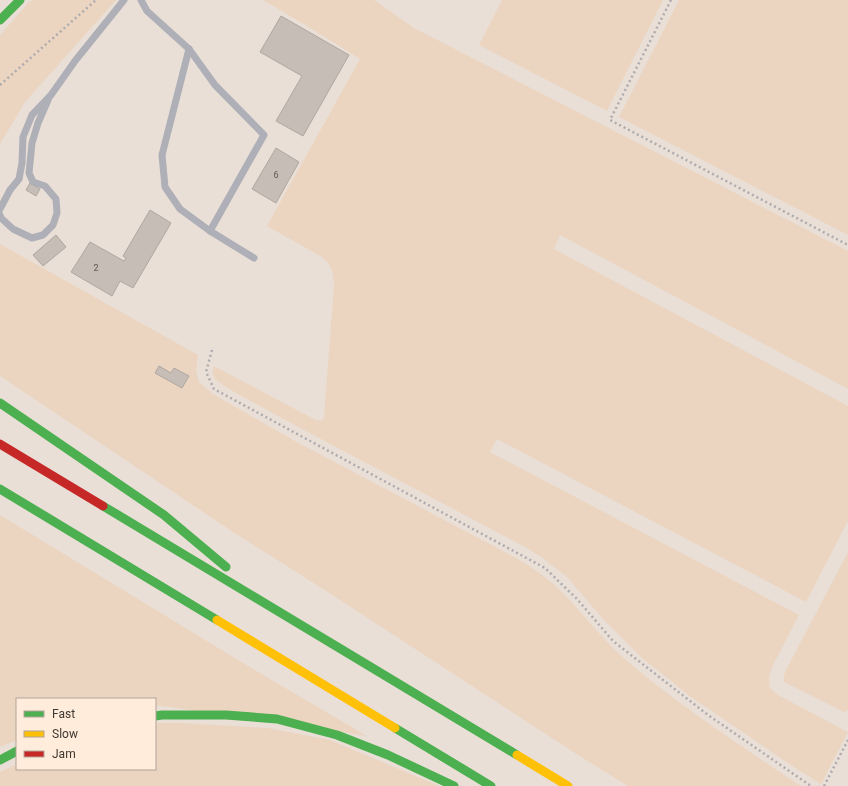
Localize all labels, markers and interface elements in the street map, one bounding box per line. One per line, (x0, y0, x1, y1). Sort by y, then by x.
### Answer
house number: 6 (273, 170, 279, 180)
house number: 2 (93, 263, 99, 273)
legend (16, 698, 156, 770)
text: Fast (52, 707, 75, 721)
text: Slow (52, 727, 78, 741)
text: Jam (52, 747, 76, 761)

